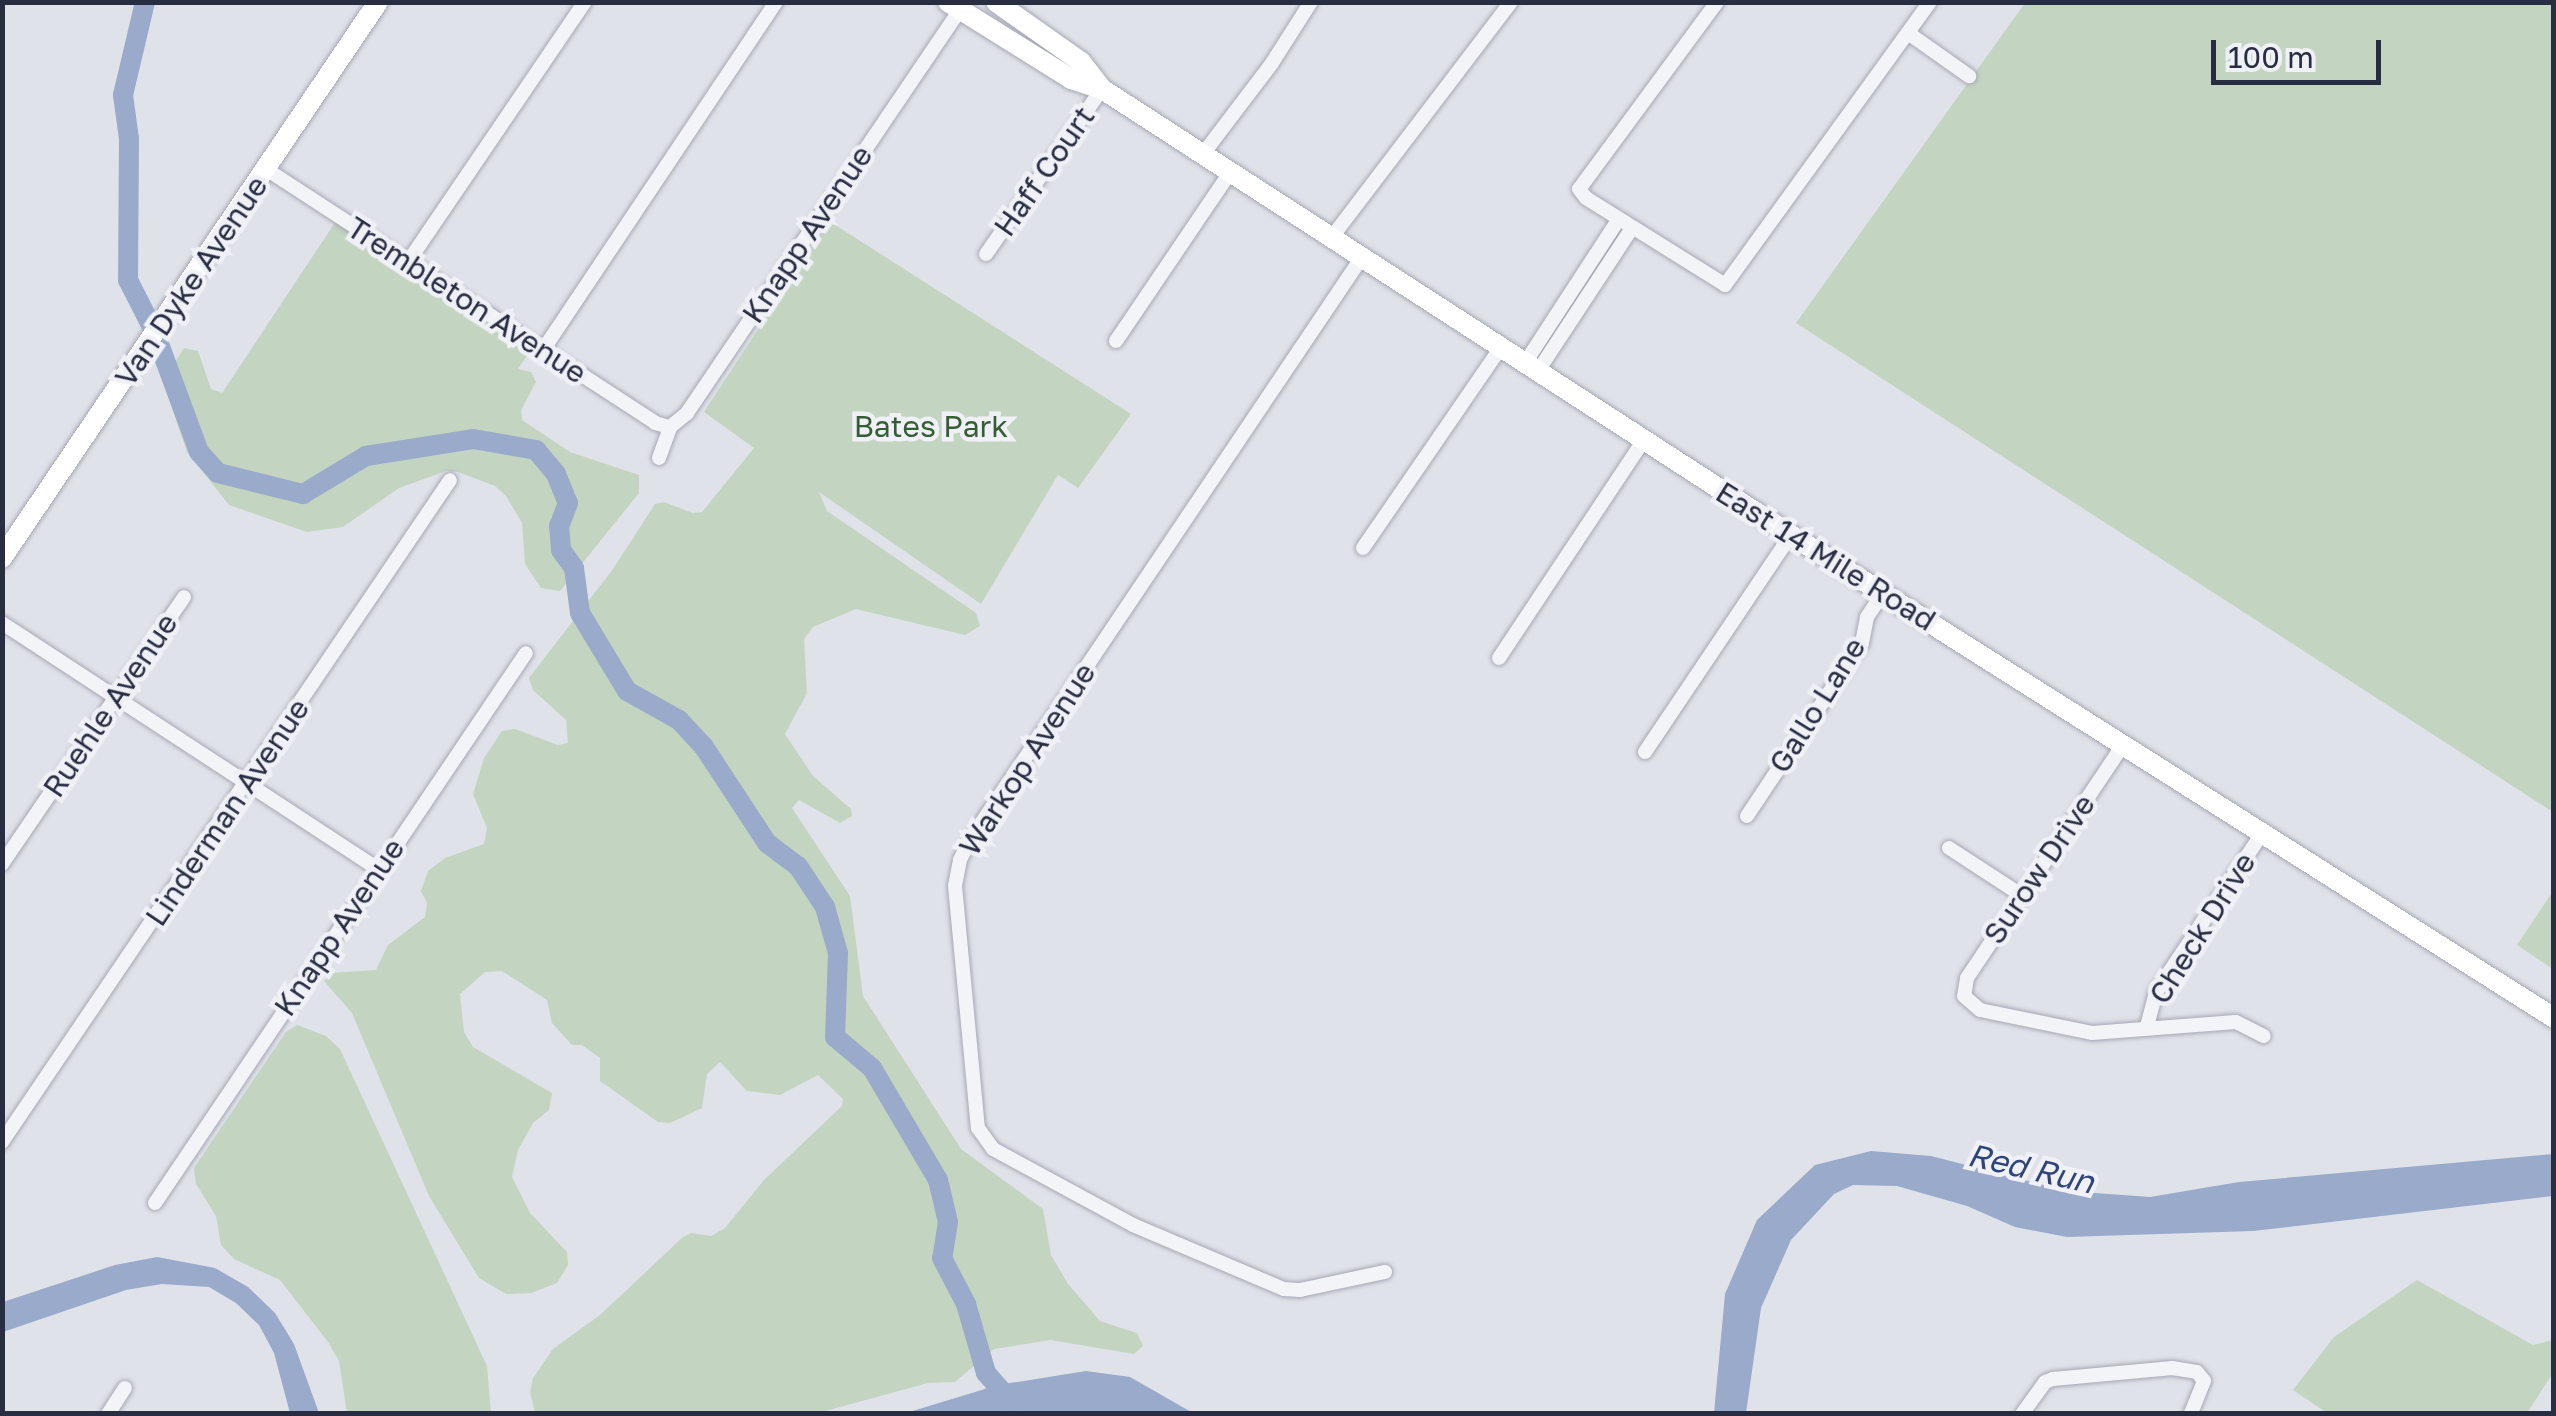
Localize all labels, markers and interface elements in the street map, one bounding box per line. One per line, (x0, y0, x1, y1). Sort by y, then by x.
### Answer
scale bar (2216, 20, 2386, 82)
text: 100 m (2228, 39, 2314, 75)
street label: Haff Court (986, 99, 1102, 243)
street label: Knapp Avenue (734, 138, 880, 330)
street label: Van Dyke Avenue (107, 169, 275, 393)
street label: Trembleton Avenue (341, 209, 593, 391)
park label: Bates Park (854, 408, 1008, 444)
street label: East 14 Mile Road (1710, 474, 1942, 638)
street label: Ruehle Avenue (35, 606, 185, 804)
street label: Gallo Lane (1761, 631, 1873, 779)
street label: Warkop Avenue (951, 656, 1103, 862)
street label: Linderman Avenue (138, 691, 316, 933)
street label: Surow Drive (1976, 787, 2102, 951)
street label: Knapp Avenue (266, 831, 412, 1023)
street label: Check Drive (2141, 846, 2263, 1010)
water label: Red Run (1964, 1135, 2098, 1201)

